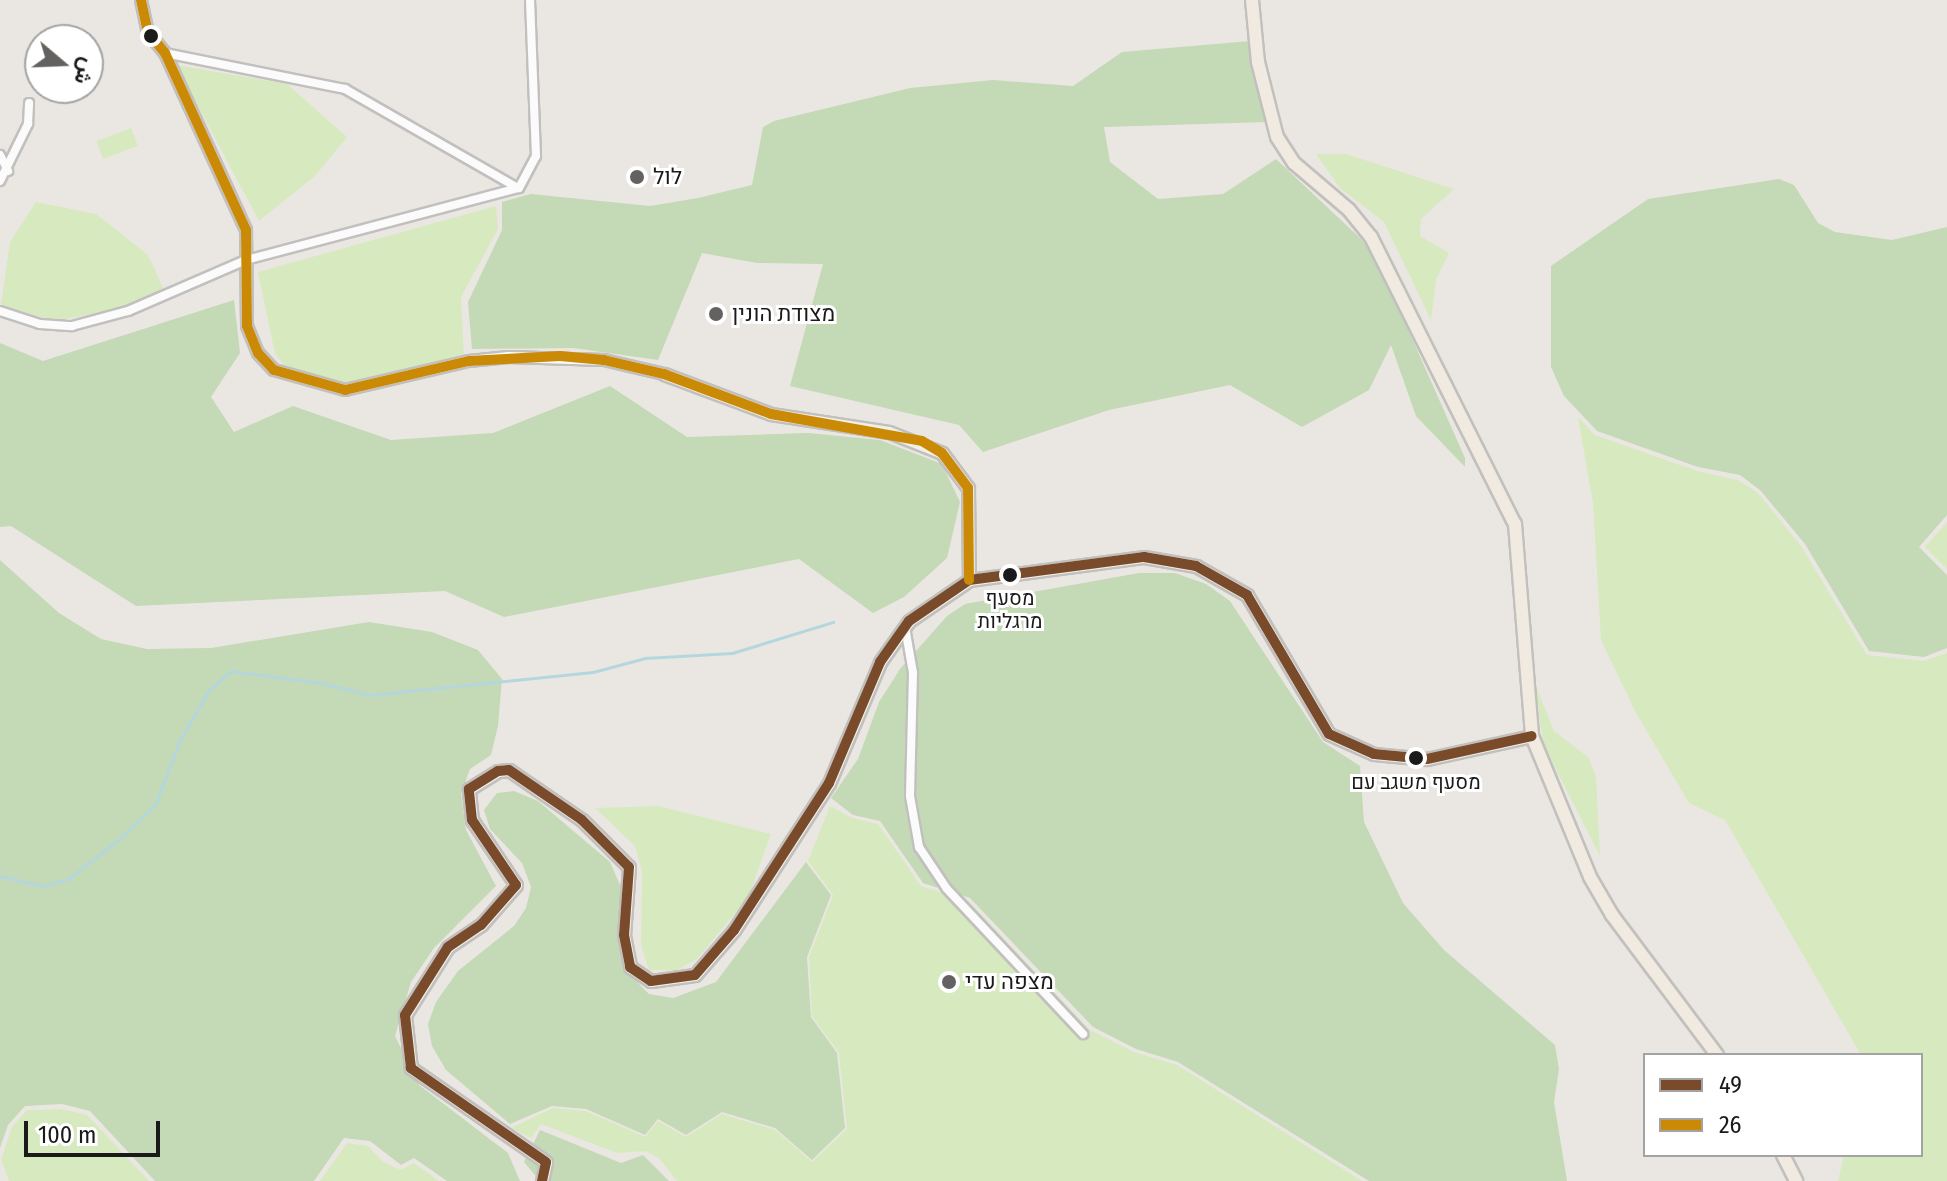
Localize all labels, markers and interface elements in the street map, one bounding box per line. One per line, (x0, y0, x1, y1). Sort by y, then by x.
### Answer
north arrow (24, 24, 104, 104)
unlabelled marker (143, 28, 159, 44)
text: ش (68, 54, 102, 88)
place label: לול (653, 164, 682, 190)
marker: לול (628, 168, 646, 186)
place label: מצודת הונין (732, 301, 835, 327)
marker: מצודת הונין (707, 305, 725, 323)
marker: מסעף מרגליות (1002, 567, 1018, 583)
place label: מסעף מרגליות (978, 586, 1042, 633)
marker: מסעף משגב עם (1408, 750, 1424, 766)
place label: מסעף משגב עם (1351, 770, 1481, 794)
place label: מצפה עדי (965, 969, 1054, 995)
marker: מצפה עדי (940, 973, 958, 991)
legend (1643, 1053, 1923, 1157)
text: 49 (1719, 1071, 1742, 1099)
scale bar (28, 1105, 164, 1155)
text: 26 (1719, 1111, 1742, 1139)
text: 100 m (38, 1121, 96, 1149)

